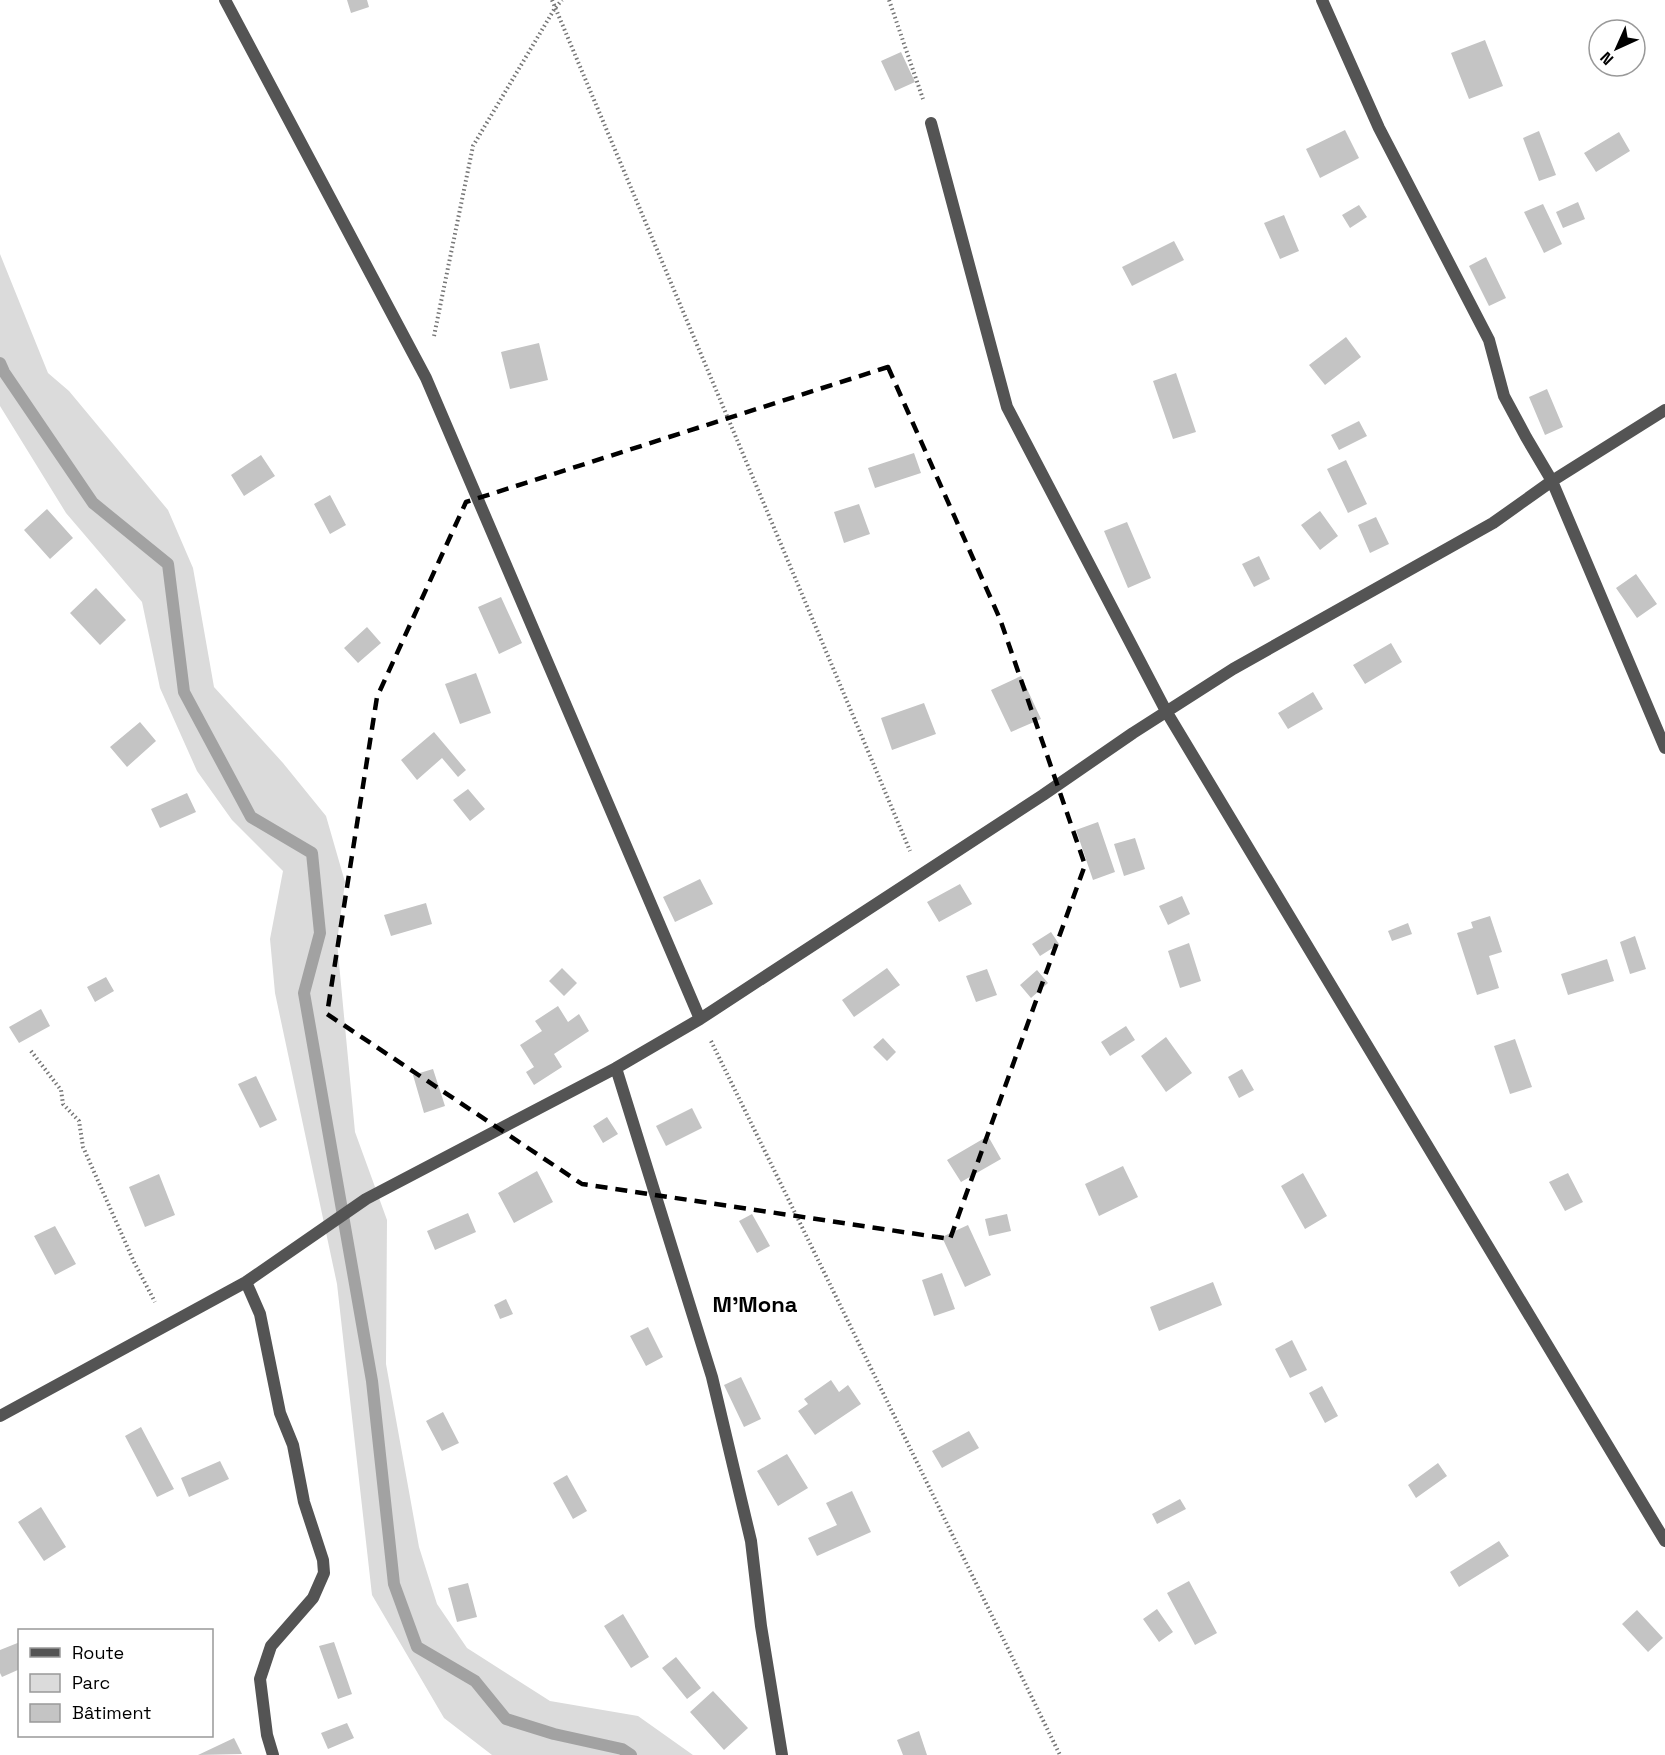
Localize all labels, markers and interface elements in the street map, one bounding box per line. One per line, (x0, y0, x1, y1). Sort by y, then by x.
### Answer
north arrow (1587, 18, 1647, 78)
text: N (1596, 47, 1618, 69)
district label: M'Mona (712, 1290, 798, 1318)
legend (18, 1629, 213, 1737)
text: Route (72, 1641, 124, 1664)
text: Parc (72, 1671, 110, 1694)
text: Bâtiment (72, 1701, 152, 1724)

